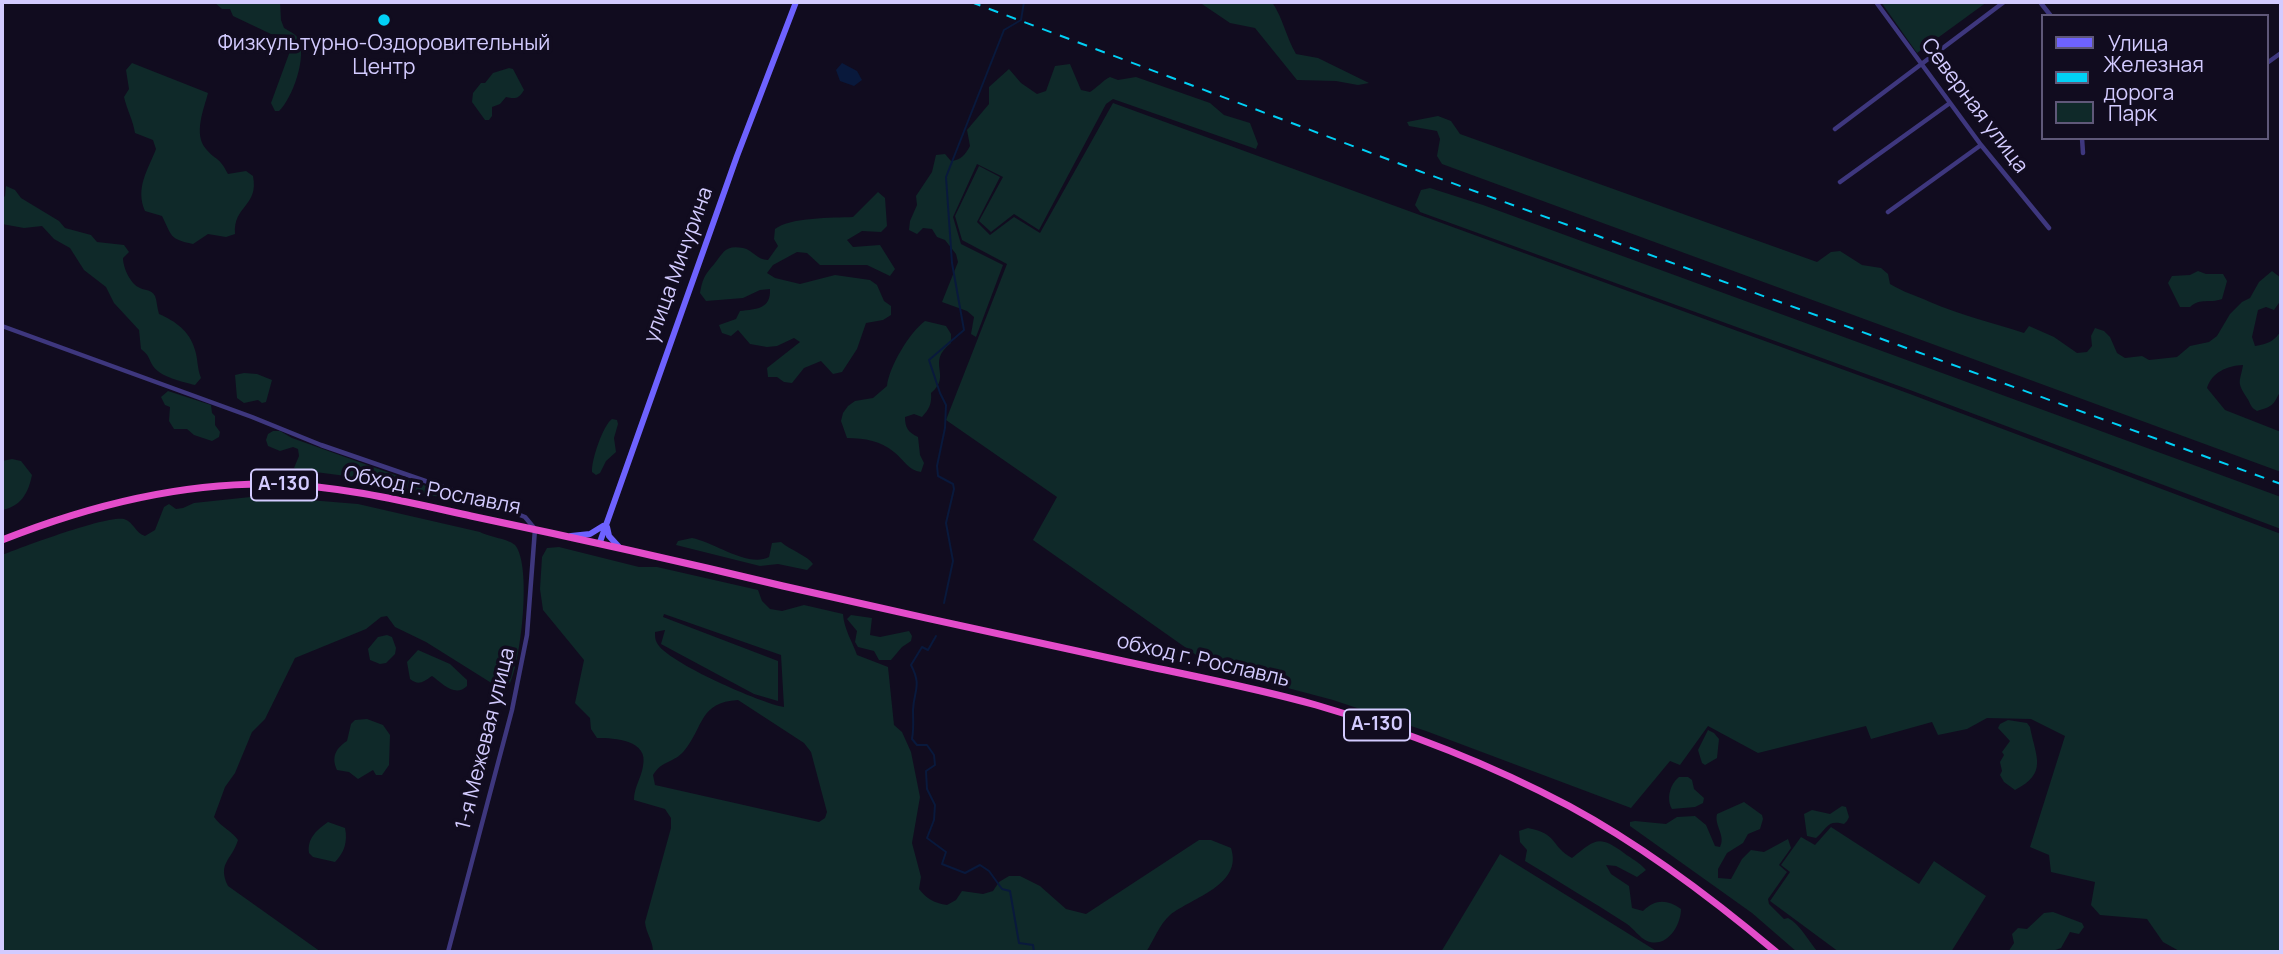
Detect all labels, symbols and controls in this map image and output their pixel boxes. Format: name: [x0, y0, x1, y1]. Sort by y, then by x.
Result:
marker: Физкультурно-Оздоровительный Центр: [376, 12, 392, 28]
legend: [2042, 14, 2269, 140]
text: Улица: [2108, 29, 2168, 57]
place label: Физкультурно-Оздоровительный Центр: [218, 31, 550, 81]
street label: Северная улица: [1915, 34, 2033, 178]
text: Железная дорога: [2103, 50, 2204, 106]
text: Парк: [2108, 99, 2157, 127]
street label: улица Мичурина: [639, 184, 719, 346]
street label: Обход г. Рославля: [341, 461, 523, 521]
road number: А-130: [251, 470, 317, 500]
street label: обход г. Рославль: [1114, 629, 1292, 693]
street label: 1-я Межевая улица: [451, 645, 521, 833]
road number: А-130: [1344, 710, 1410, 740]

